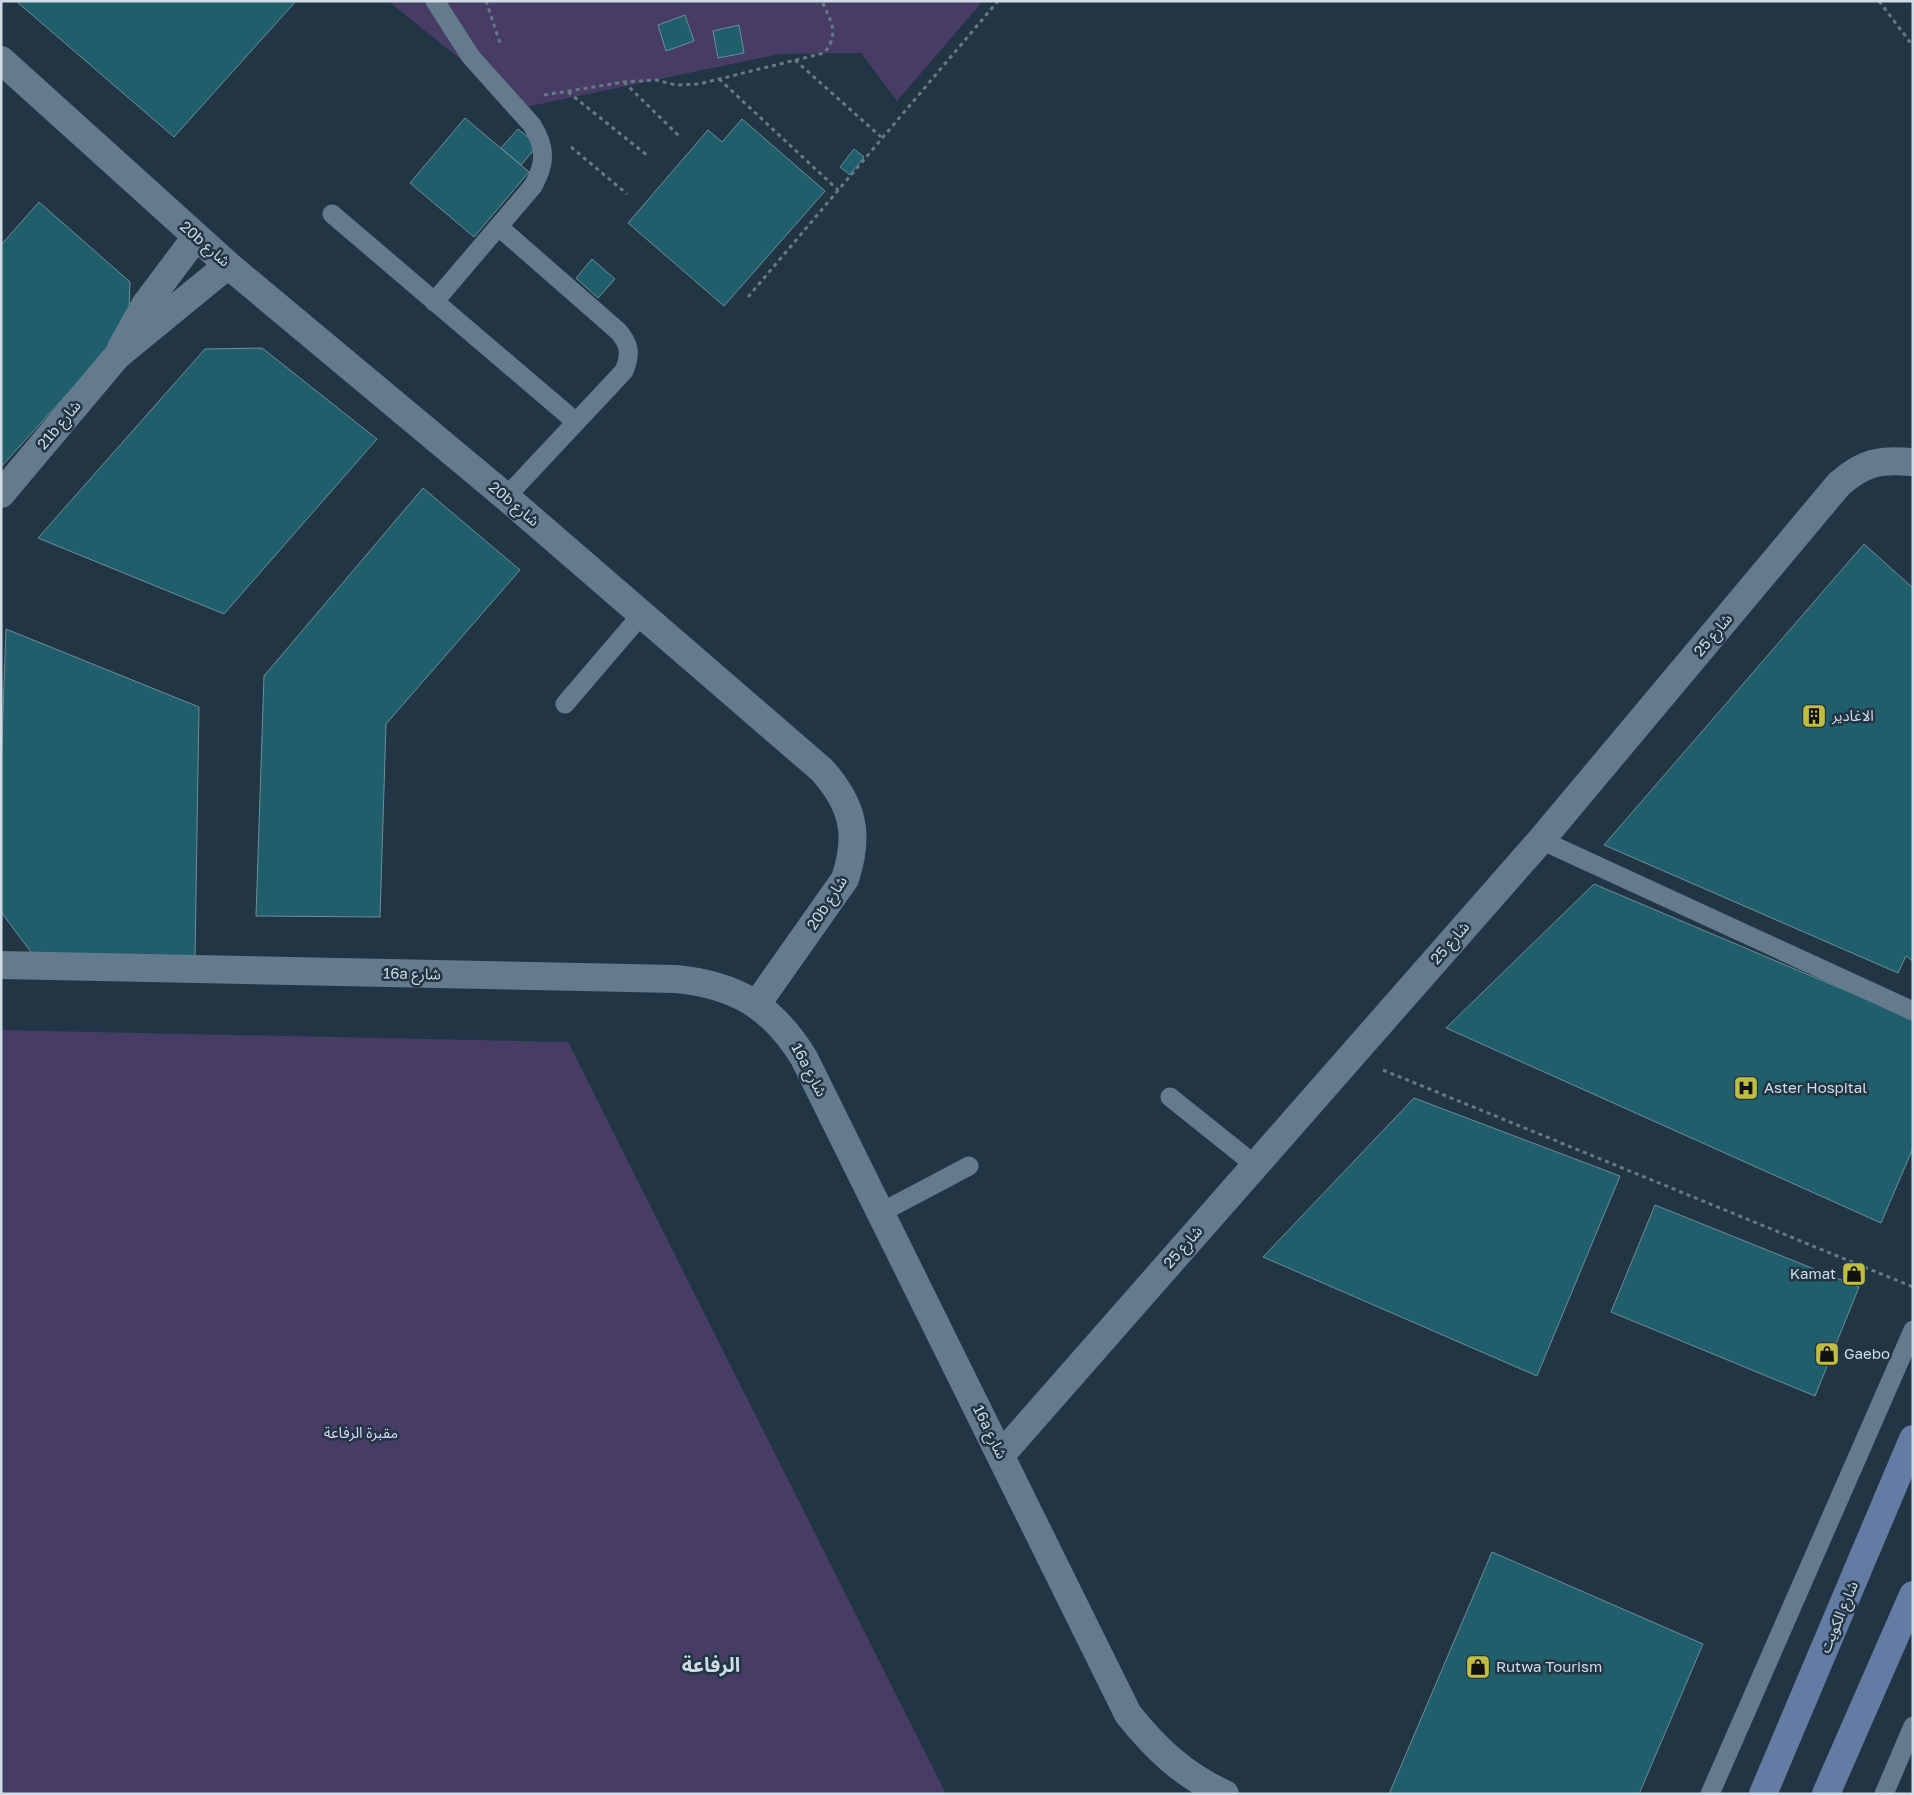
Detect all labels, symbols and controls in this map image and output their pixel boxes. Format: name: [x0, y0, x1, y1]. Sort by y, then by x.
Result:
street label: 20b شارع: [174, 217, 234, 273]
street label: 21b شارع: [33, 396, 87, 455]
street label: 20b شارع: [483, 477, 544, 533]
street label: شارع 25: [1689, 609, 1739, 662]
building icon: الاغادیر: [1801, 703, 1827, 729]
place label: الاغادیر: [1831, 706, 1874, 725]
street label: 20b شارع: [802, 872, 854, 935]
street label: شارع 25: [1426, 917, 1476, 970]
street label: 16a شارع: [383, 963, 441, 987]
street label: 16a شارع: [785, 1040, 832, 1101]
hospital icon: Aster Hospital: [1733, 1075, 1759, 1101]
place label: Aster Hospital: [1764, 1078, 1867, 1096]
street label: شارع 25: [1159, 1221, 1209, 1274]
shop icon: Kamat: [1841, 1261, 1867, 1287]
place label: Kamat: [1790, 1264, 1836, 1282]
shop icon: Gaebo: [1814, 1341, 1840, 1367]
place label: Gaebo: [1844, 1344, 1890, 1362]
street label: 16a شارع: [967, 1402, 1012, 1463]
park label: مقبرة الرفاعة: [324, 1423, 398, 1442]
street label: شارع الكويت: [1815, 1578, 1865, 1657]
district label: الرفاعة: [682, 1652, 740, 1677]
shop icon: Rutwa Tourism: [1465, 1654, 1491, 1680]
place label: Rutwa Tourism: [1496, 1657, 1602, 1675]

